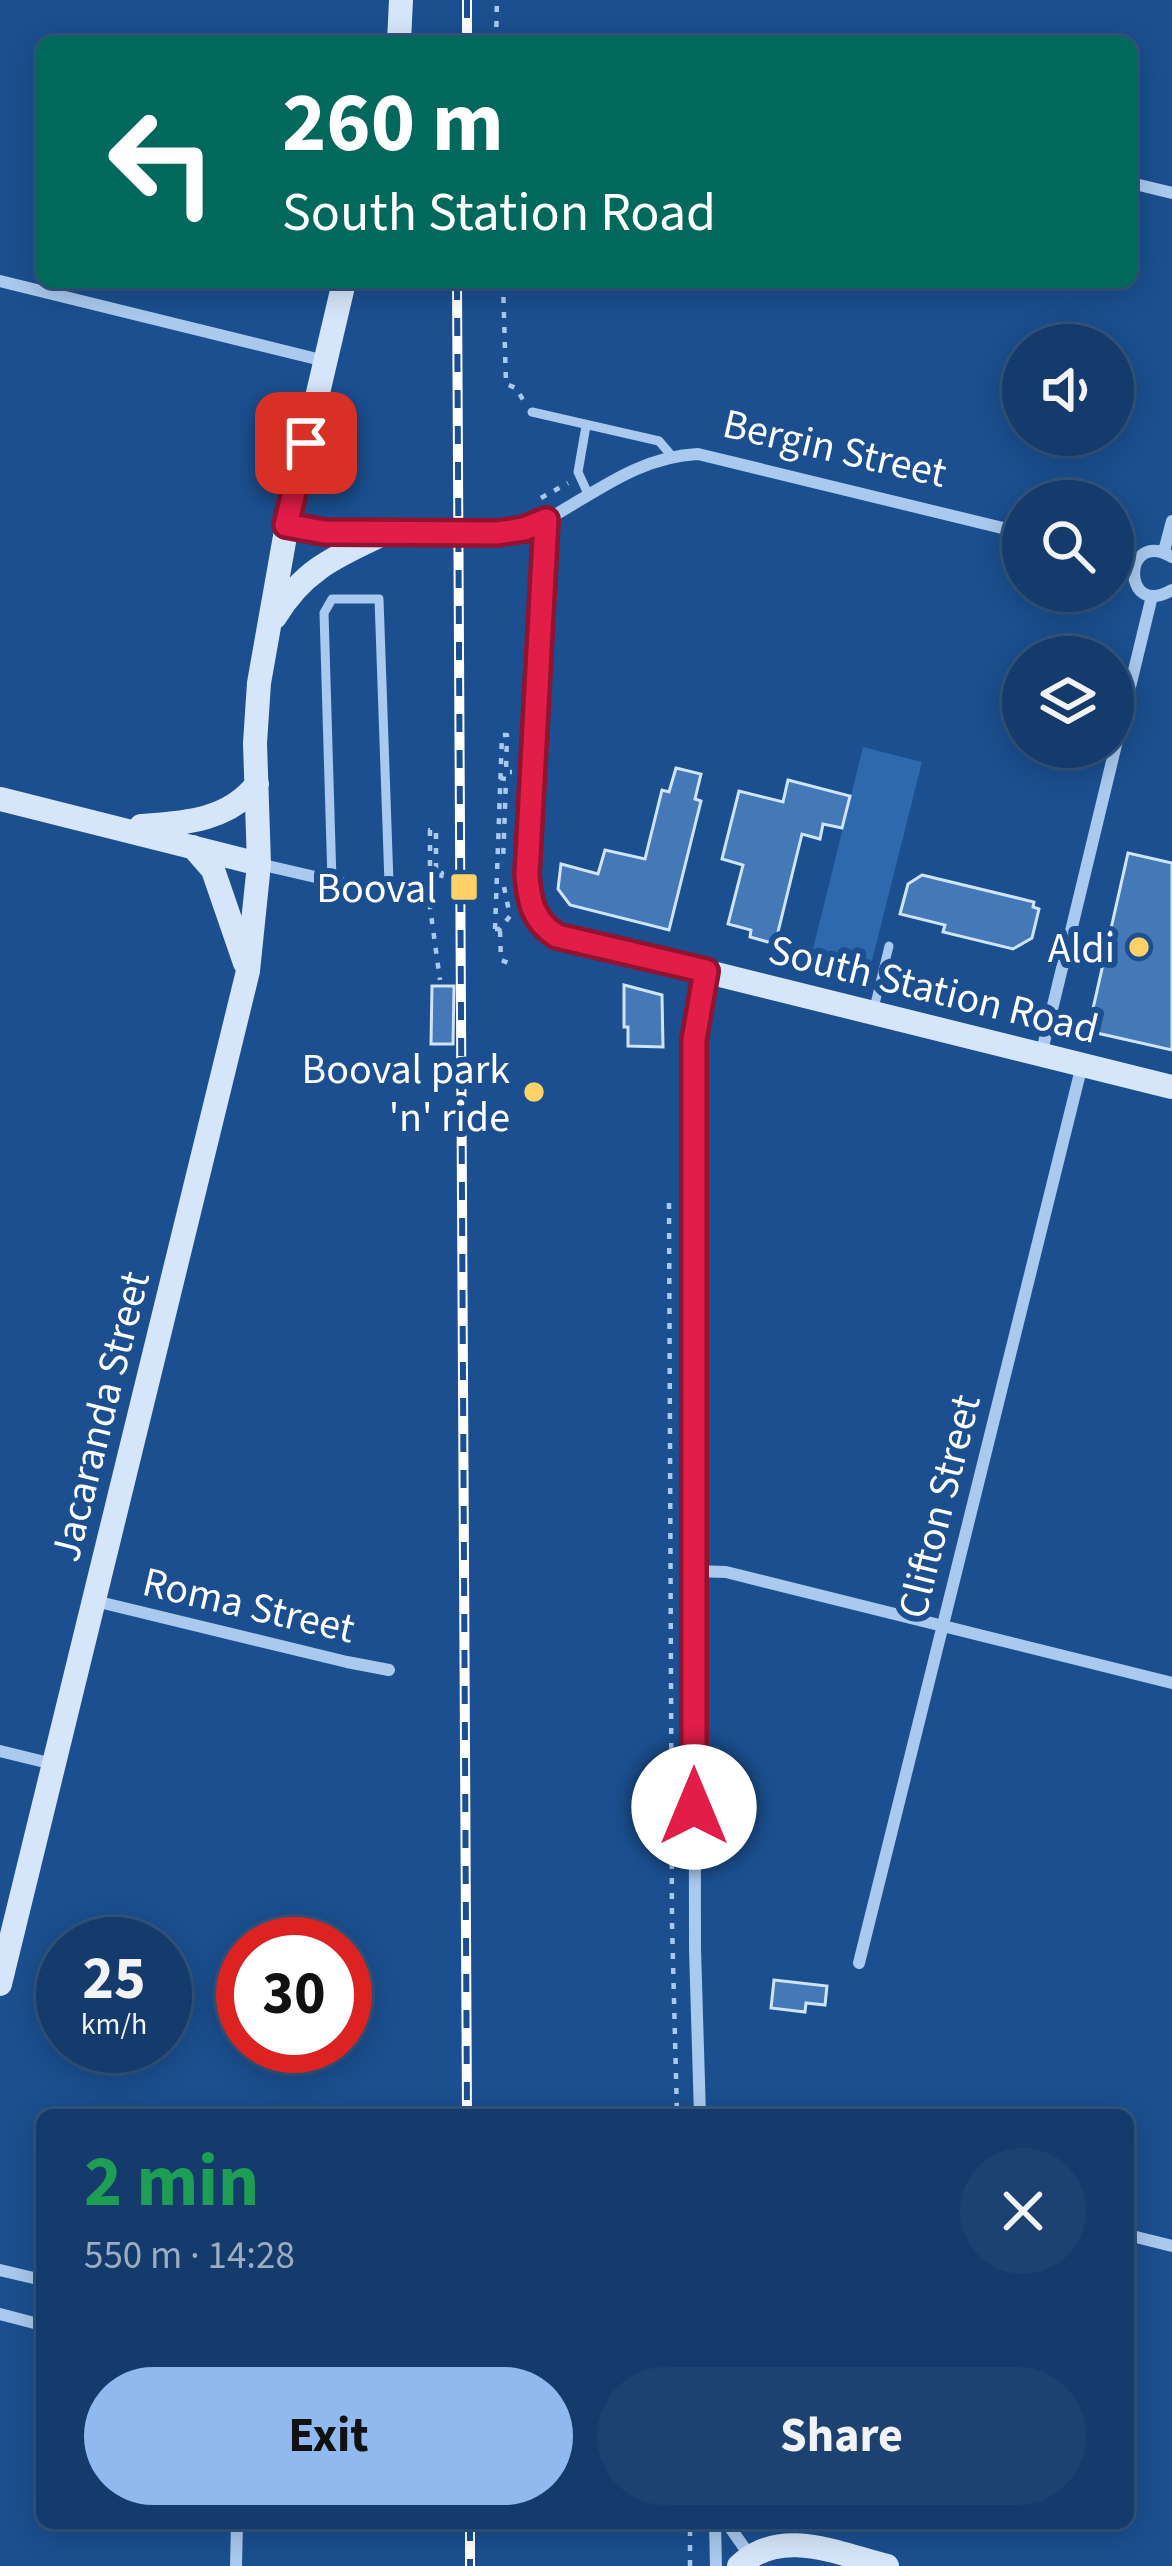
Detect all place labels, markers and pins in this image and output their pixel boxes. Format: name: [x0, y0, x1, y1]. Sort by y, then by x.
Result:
pin: [255, 392, 357, 494]
place label: Booval: [316, 859, 437, 919]
marker: Booval: [448, 871, 480, 903]
place label: Aldi: [1048, 919, 1115, 979]
marker: Aldi: [1126, 934, 1152, 960]
place label: Booval park 'n' ride: [302, 1040, 510, 1148]
marker: Booval park 'n' ride: [521, 1079, 547, 1105]

